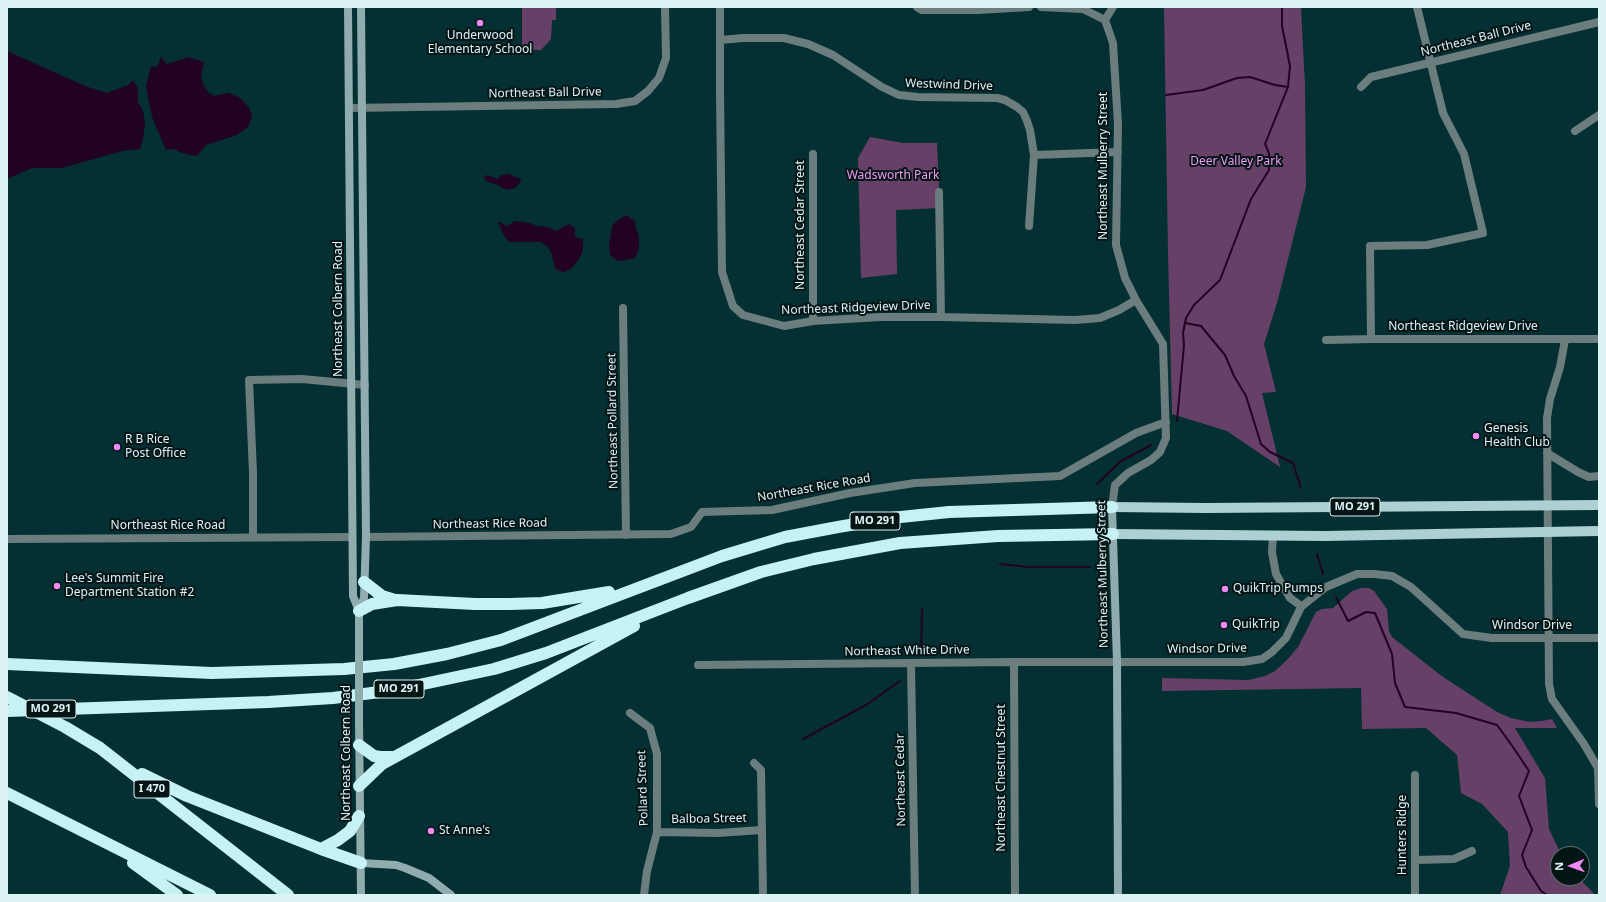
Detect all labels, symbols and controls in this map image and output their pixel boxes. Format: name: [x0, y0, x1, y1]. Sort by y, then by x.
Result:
marker: Underwood Elementary School: [475, 18, 485, 28]
street label: Northeast Ball Drive: [1419, 18, 1533, 60]
place label: Underwood Elementary School: [428, 29, 532, 57]
street label: Westwind Drive: [905, 76, 993, 94]
street label: Northeast Ball Drive: [488, 85, 602, 101]
street label: Northeast Mulberry Street: [1097, 92, 1111, 240]
park label: Deer Valley Park: [1190, 155, 1282, 169]
street label: Northeast Cedar Street: [794, 160, 808, 290]
park label: Wadsworth Park: [847, 169, 939, 183]
street label: Northeast Colbern Road: [332, 241, 346, 377]
street label: Northeast Ridgeview Drive: [781, 298, 931, 318]
street label: Northeast Ridgeview Drive: [1388, 320, 1538, 334]
street label: Northeast Pollard Street: [605, 353, 621, 489]
place label: Genesis Health Club: [1484, 422, 1550, 450]
marker: Genesis Health Club: [1471, 431, 1481, 441]
place label: R B Rice Post Office: [125, 433, 186, 461]
marker: R B Rice Post Office: [112, 442, 122, 452]
street label: Northeast Rice Road: [756, 471, 872, 505]
road number: MO 291: [1330, 498, 1380, 516]
street label: Northeast Mulberry Street: [1095, 500, 1111, 648]
road number: MO 291: [850, 512, 900, 530]
street label: Northeast Rice Road: [432, 516, 548, 532]
street label: Northeast Rice Road: [111, 519, 225, 533]
place label: Lee's Summit Fire Department Station #2: [65, 572, 194, 600]
marker: Lee's Summit Fire Department Station #2: [52, 581, 62, 591]
place label: QuikTrip Pumps: [1233, 582, 1323, 596]
marker: QuikTrip Pumps: [1220, 584, 1230, 594]
place label: QuikTrip: [1232, 618, 1280, 632]
street label: Windsor Drive: [1492, 619, 1572, 633]
marker: QuikTrip: [1219, 620, 1229, 630]
street label: Windsor Drive: [1167, 641, 1247, 657]
street label: Northeast White Drive: [844, 643, 970, 659]
road number: MO 291: [374, 680, 424, 698]
street label: Northeast Colbern Road: [340, 685, 354, 821]
road number: MO 291: [26, 700, 76, 718]
street label: Northeast Chestnut Street: [995, 704, 1009, 852]
street label: Northeast Cedar: [893, 733, 909, 827]
street label: Pollard Street: [634, 750, 652, 826]
road number: I 470: [134, 780, 170, 798]
street label: Hunters Ridge: [1396, 795, 1410, 875]
street label: Balboa Street: [671, 811, 747, 827]
place label: St Anne's: [439, 824, 490, 838]
marker: St Anne's: [426, 826, 436, 836]
north arrow: [1550, 846, 1590, 886]
text: N: [1551, 862, 1566, 871]

